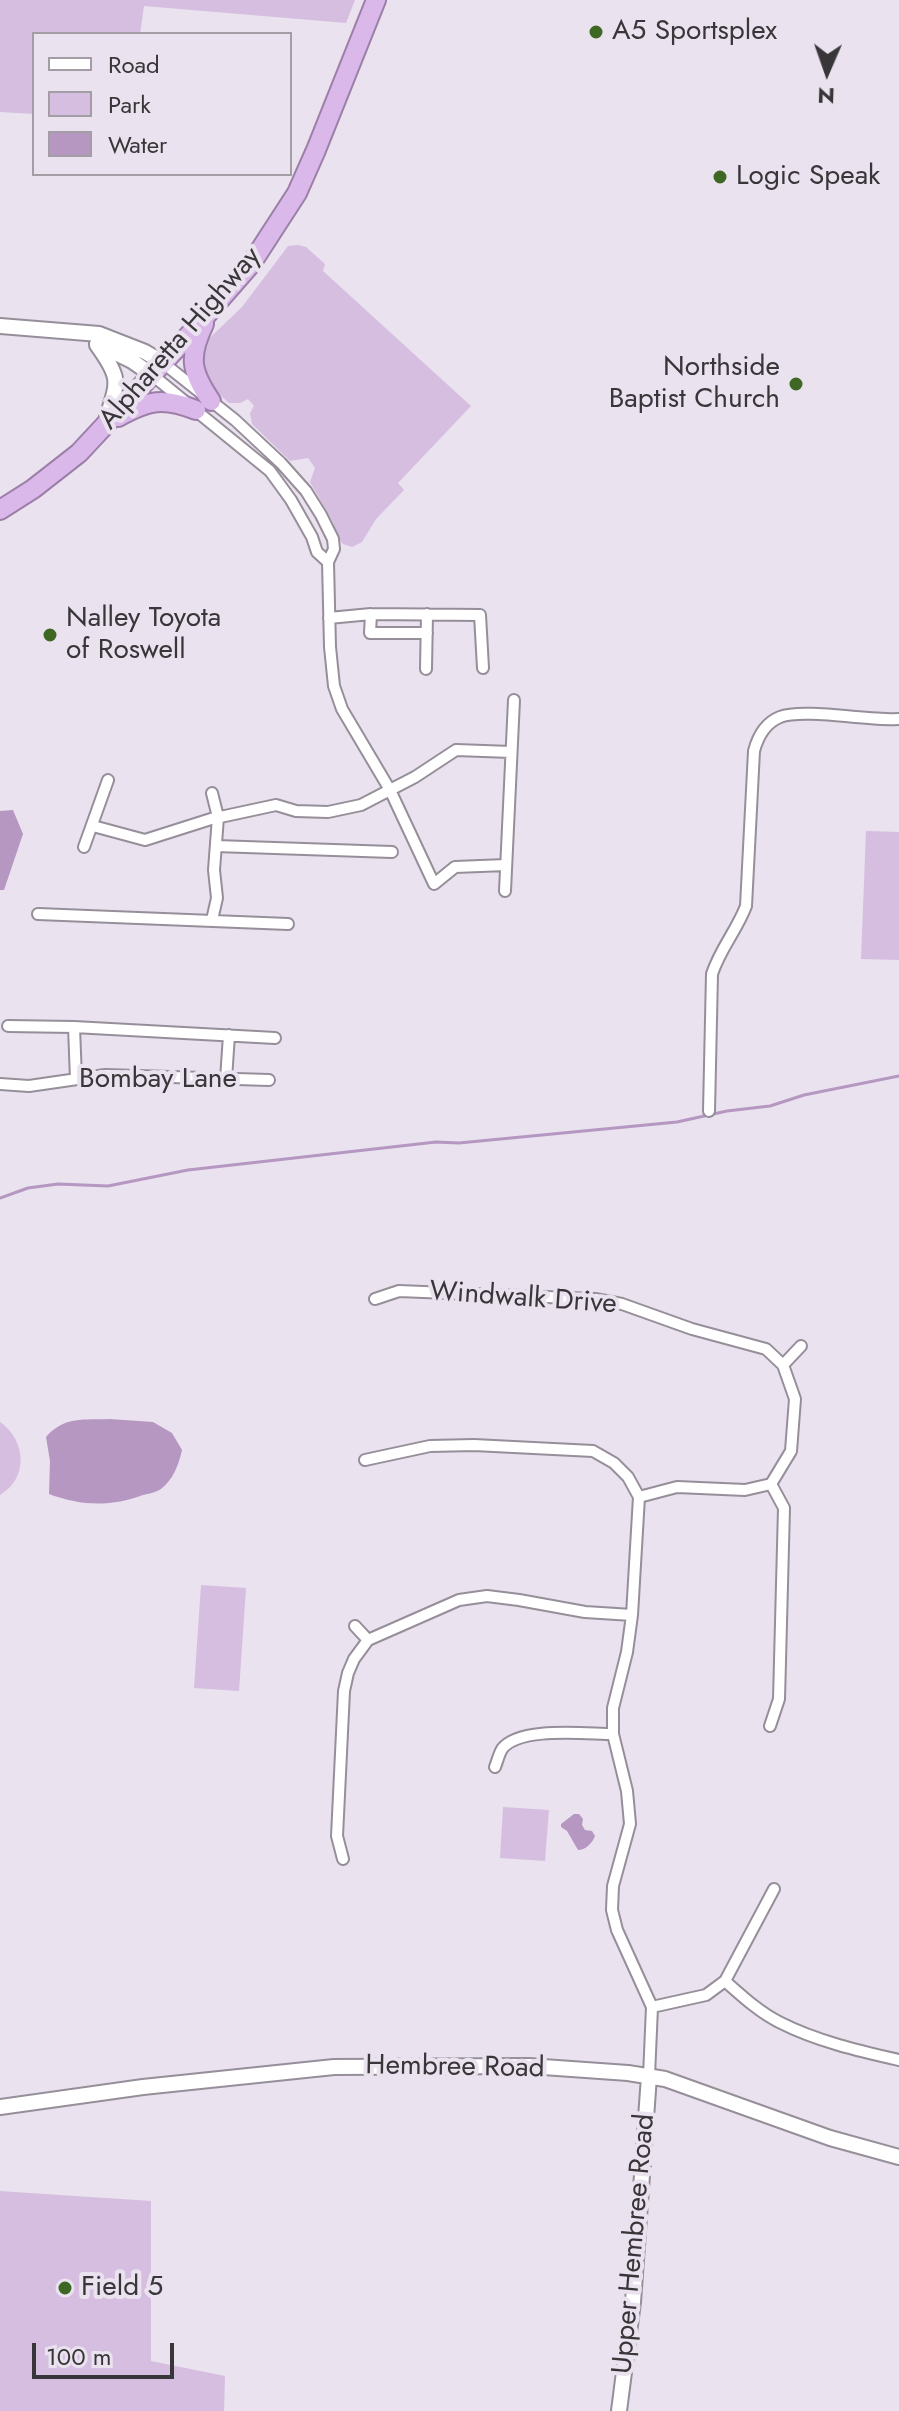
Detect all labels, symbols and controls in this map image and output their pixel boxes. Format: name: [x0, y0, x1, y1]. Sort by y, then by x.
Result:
place label: A5 Sportsplex: [612, 15, 777, 49]
marker: A5 Sportsplex: [587, 23, 605, 41]
legend: [32, 32, 292, 176]
north arrow: [787, 32, 867, 112]
text: Road: [108, 47, 160, 82]
text: N: [817, 80, 835, 112]
text: Park: [108, 87, 151, 122]
text: Water: [108, 127, 167, 162]
place label: Logic Speak: [736, 160, 880, 194]
marker: Logic Speak: [711, 168, 729, 186]
street label: Alpharetta Highway: [93, 241, 269, 437]
place label: Northside Baptist Church: [609, 351, 780, 417]
marker: Northside Baptist Church: [787, 375, 805, 393]
place label: Nalley Toyota of Roswell: [66, 602, 221, 668]
marker: Nalley Toyota of Roswell: [41, 626, 59, 644]
street label: Bombay Lane: [79, 1063, 237, 1097]
street label: Windwalk Drive: [428, 1276, 618, 1322]
street label: Hembree Road: [365, 2050, 545, 2086]
street label: Upper Hembree Road: [607, 2113, 663, 2375]
place label: Field 5: [81, 2271, 163, 2305]
marker: Field 5: [56, 2279, 74, 2297]
scale bar: [36, 2327, 178, 2377]
text: 100 m: [46, 2339, 112, 2374]

